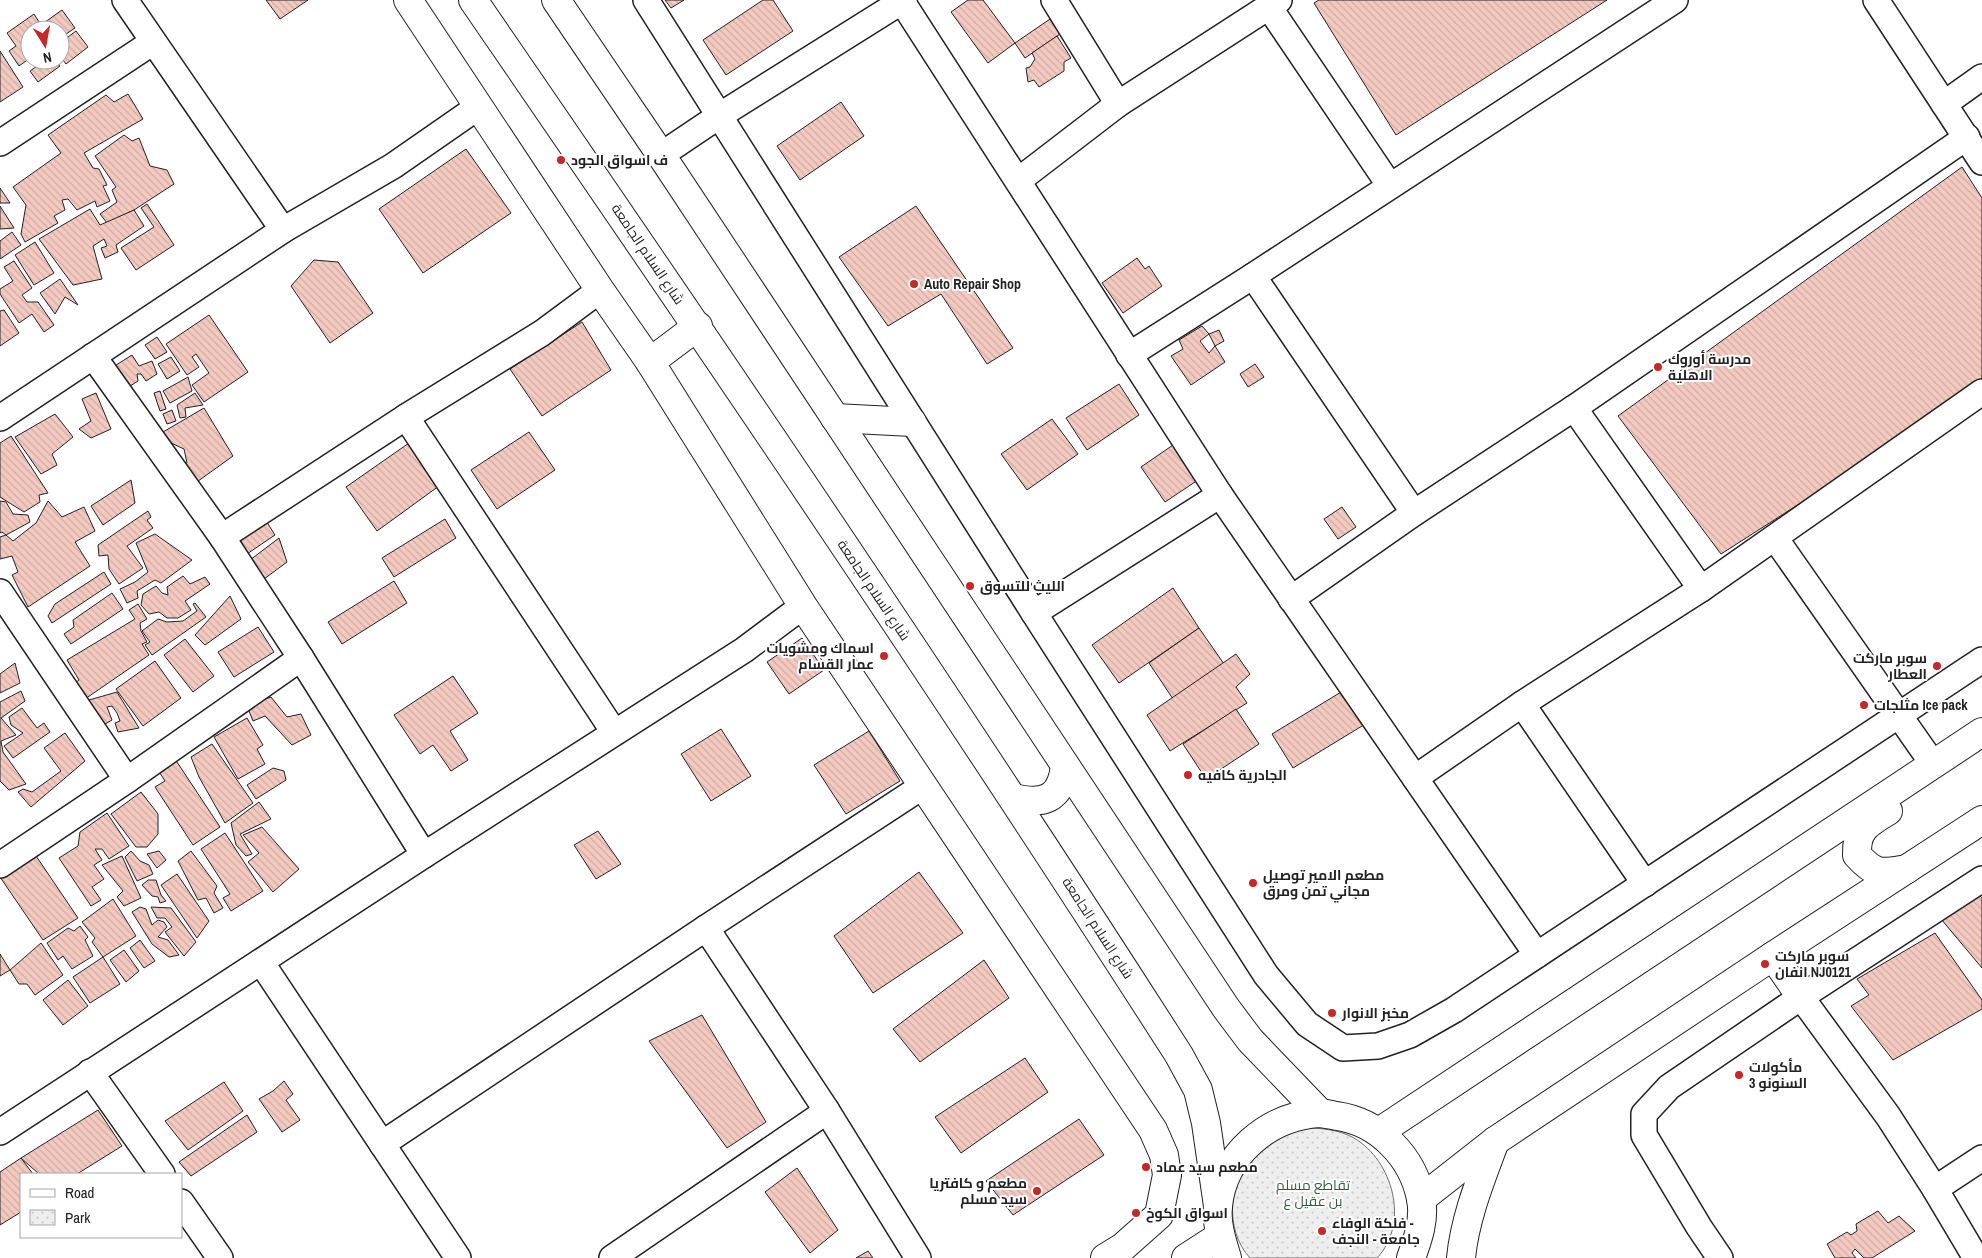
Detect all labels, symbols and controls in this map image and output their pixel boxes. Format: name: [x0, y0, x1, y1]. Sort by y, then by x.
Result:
north arrow: [20, 20, 70, 70]
text: N: [42, 48, 53, 67]
place label: ف اسواق الجود: [571, 151, 668, 169]
marker: ف اسواق الجود: [555, 154, 567, 166]
street label: شارع السلام الجامعة: [607, 200, 688, 308]
place label: Auto Repair Shop: [924, 275, 1021, 293]
marker: Auto Repair Shop: [908, 278, 920, 290]
place label: مدرسة أوروك الاهلية: [1668, 350, 1751, 384]
marker: مدرسة أوروك الاهلية: [1652, 361, 1664, 373]
street label: شارع السلام الجامعة: [833, 536, 914, 644]
place label: الليث للتسوق: [980, 577, 1065, 595]
marker: الليث للتسوق: [964, 580, 976, 592]
place label: اسماك ومشويات عمار القسام: [767, 639, 874, 674]
place label: سوبر ماركت العطار: [1853, 649, 1927, 683]
marker: اسماك ومشويات عمار القسام: [878, 650, 890, 662]
marker: سوبر ماركت العطار: [1931, 660, 1943, 672]
place label: مثلجات Ice pack: [1874, 696, 1968, 714]
marker: مثلجات Ice pack: [1858, 699, 1870, 711]
place label: الجادرية كافيه: [1198, 766, 1287, 784]
marker: الجادرية كافيه: [1182, 769, 1194, 781]
place label: مطعم الامير توصيل مجاني تمن ومرق: [1263, 866, 1384, 903]
street label: شارع السلام الجامعة: [1058, 874, 1138, 983]
marker: مطعم الامير توصيل مجاني تمن ومرق: [1247, 877, 1259, 889]
place label: سوبر ماركت انفان NJ0121: [1775, 947, 1852, 981]
marker: سوبر ماركت انفان NJ0121: [1759, 958, 1771, 970]
place label: مخبز الانوار: [1341, 1004, 1409, 1022]
marker: مخبز الانوار: [1326, 1007, 1338, 1019]
place label: مأكولات السنونو 3: [1749, 1058, 1807, 1092]
marker: مأكولات السنونو 3: [1733, 1069, 1745, 1081]
place label: مطعم سيد عماد: [1156, 1158, 1258, 1177]
marker: مطعم سيد عماد: [1140, 1161, 1152, 1173]
legend: [20, 1173, 182, 1238]
place label: مطعم و كافتريا سيد مسلم: [929, 1174, 1027, 1209]
park label: تقاطع مسلم بن عقيل ع: [1276, 1176, 1350, 1210]
text: Road: [65, 1182, 94, 1203]
marker: مطعم و كافتريا سيد مسلم: [1031, 1185, 1043, 1197]
place label: اسواق الكوخ: [1146, 1204, 1228, 1223]
text: Park: [65, 1207, 91, 1228]
marker: اسواق الكوخ: [1130, 1207, 1142, 1219]
place label: فلكة الوفاء - جامعة - النجف: [1332, 1214, 1420, 1248]
marker: فلكة الوفاء - جامعة - النجف: [1316, 1225, 1328, 1237]

